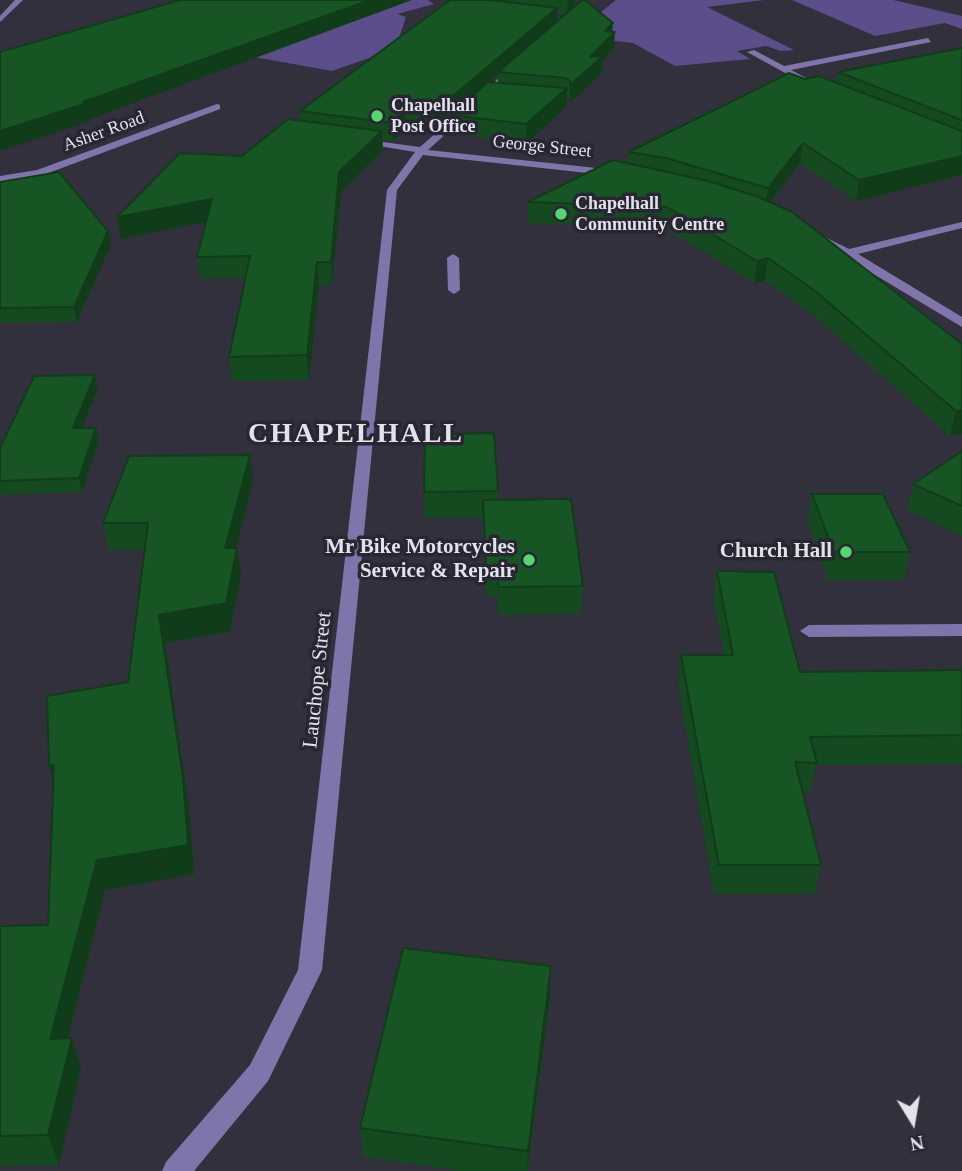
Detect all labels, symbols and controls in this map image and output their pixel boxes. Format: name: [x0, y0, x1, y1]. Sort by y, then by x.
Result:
place label: Chapelhall Post Office: [391, 95, 475, 138]
street label: Asher Road: [60, 107, 148, 157]
marker: Chapelhall Post Office: [369, 108, 385, 124]
street label: George Street: [492, 131, 592, 163]
place label: Chapelhall Community Centre: [575, 193, 724, 235]
marker: Chapelhall Community Centre: [553, 206, 569, 222]
district label: CHAPELHALL: [249, 418, 463, 452]
place label: Mr Bike Motorcycles Service & Repair: [325, 535, 515, 585]
place label: Church Hall: [720, 539, 832, 565]
marker: Church Hall: [838, 544, 854, 560]
marker: Mr Bike Motorcycles Service & Repair: [521, 552, 537, 568]
street label: Lauchope Street: [298, 611, 338, 749]
north arrow: [878, 1087, 948, 1157]
text: N: [908, 1131, 926, 1155]

